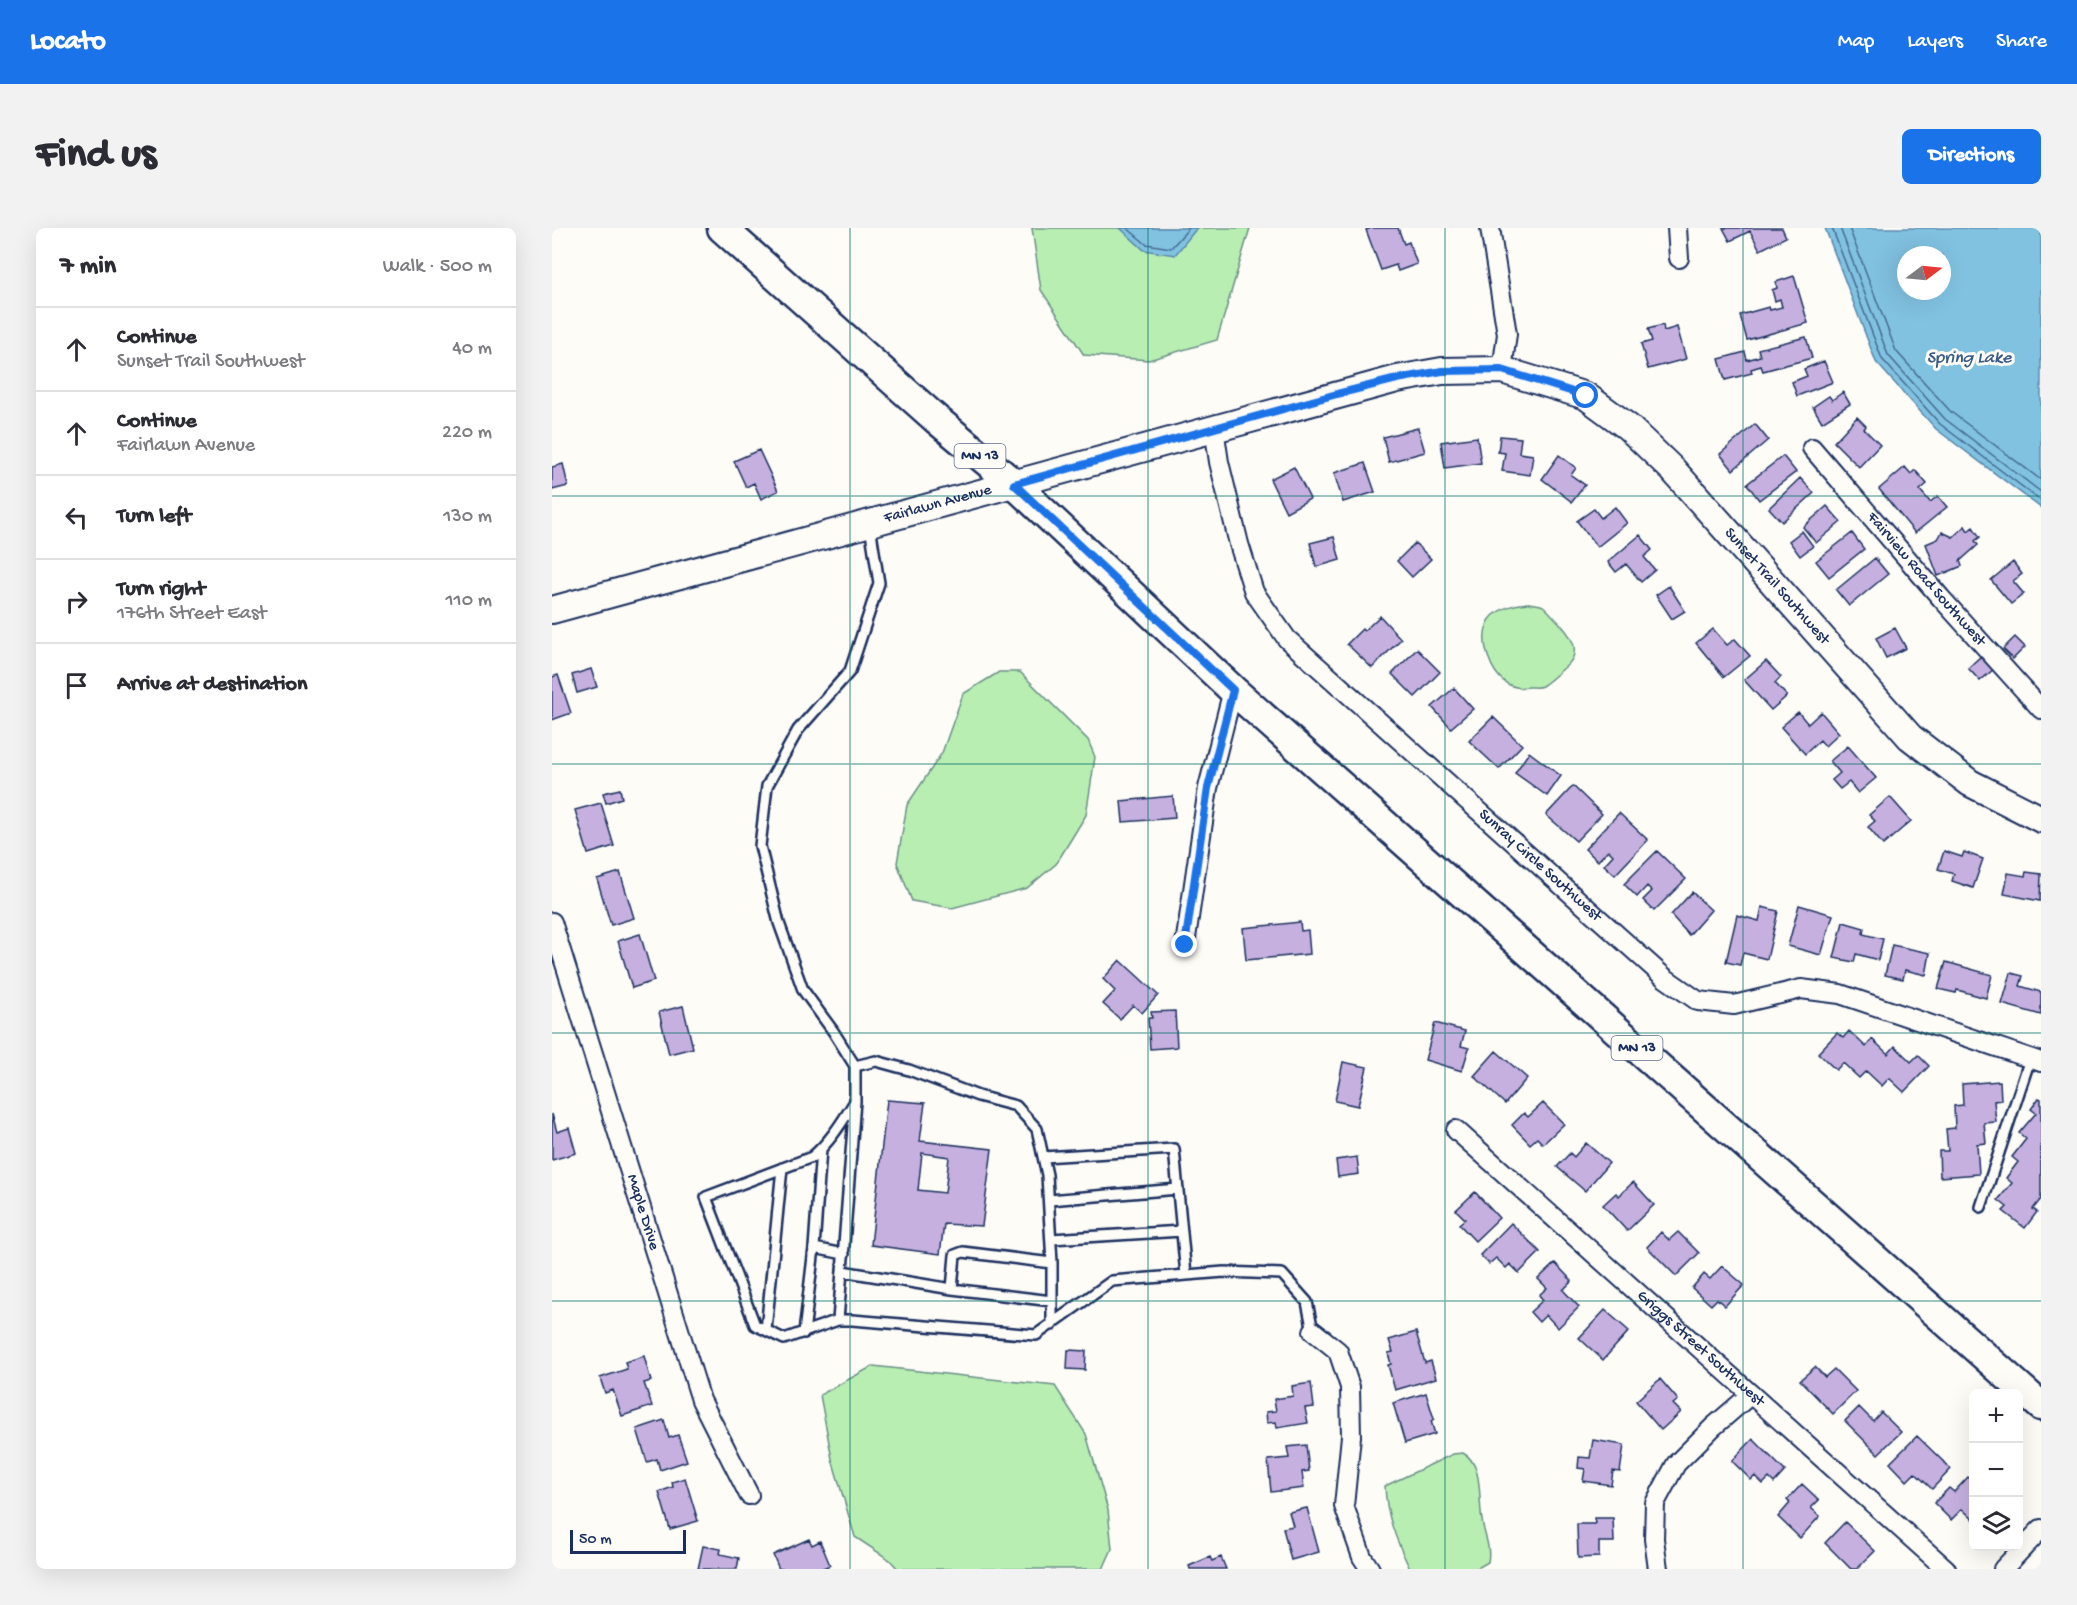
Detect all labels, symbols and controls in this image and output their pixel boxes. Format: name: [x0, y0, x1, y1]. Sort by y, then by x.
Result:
text: Locato: [30, 26, 106, 59]
text: Map: [1838, 30, 1874, 55]
text: Layers: [1907, 30, 1963, 55]
text: Share: [1996, 30, 2047, 55]
button: Directions: [1902, 129, 2041, 184]
text: Find us: [36, 132, 156, 181]
north arrow: [1897, 246, 1951, 300]
text: 7 min: [60, 252, 116, 283]
text: Walk · 500 m: [383, 256, 492, 279]
text: Continue: [117, 325, 197, 351]
icon: ahead: [60, 333, 93, 366]
text: 40 m: [452, 338, 492, 361]
water label: Spring Lake: [1927, 348, 2012, 369]
text: Sunset Trail Southwest: [117, 351, 304, 374]
route start: [1572, 382, 1598, 408]
text: Continue: [117, 409, 197, 435]
icon: ahead: [60, 417, 93, 450]
text: 220 m: [442, 422, 492, 445]
text: Fairlawn Avenue: [117, 435, 255, 458]
road number: MN 13: [954, 444, 1006, 468]
street label: Fairlawn Avenue: [881, 481, 994, 529]
icon: left: [60, 501, 93, 534]
text: Turn left: [117, 504, 191, 530]
text: 130 m: [443, 506, 492, 529]
street label: Fairview Road Southwest: [1862, 508, 1990, 651]
street label: Sunset Trail Southwest: [1720, 524, 1834, 650]
text: Turn right: [117, 577, 205, 603]
icon: right: [60, 585, 93, 618]
text: 110 m: [446, 590, 492, 613]
text: 176th Street East: [117, 603, 266, 626]
icon: arrive: [60, 669, 93, 702]
text: Arrive at destination: [117, 672, 307, 698]
street label: Sunray Circle Southwest: [1474, 805, 1606, 927]
route end: [1171, 931, 1197, 957]
road number: MN 13: [1612, 1036, 1662, 1060]
street label: Maple Drive: [622, 1172, 663, 1253]
street label: Griggs Street Southwest: [1632, 1287, 1769, 1412]
map controls: [1969, 1389, 2023, 1551]
button: +: [1969, 1389, 2023, 1443]
button: −: [1969, 1443, 2023, 1497]
button: layers: [1969, 1497, 2023, 1551]
scale bar: [570, 1527, 686, 1554]
text: 50 m: [579, 1531, 612, 1550]

